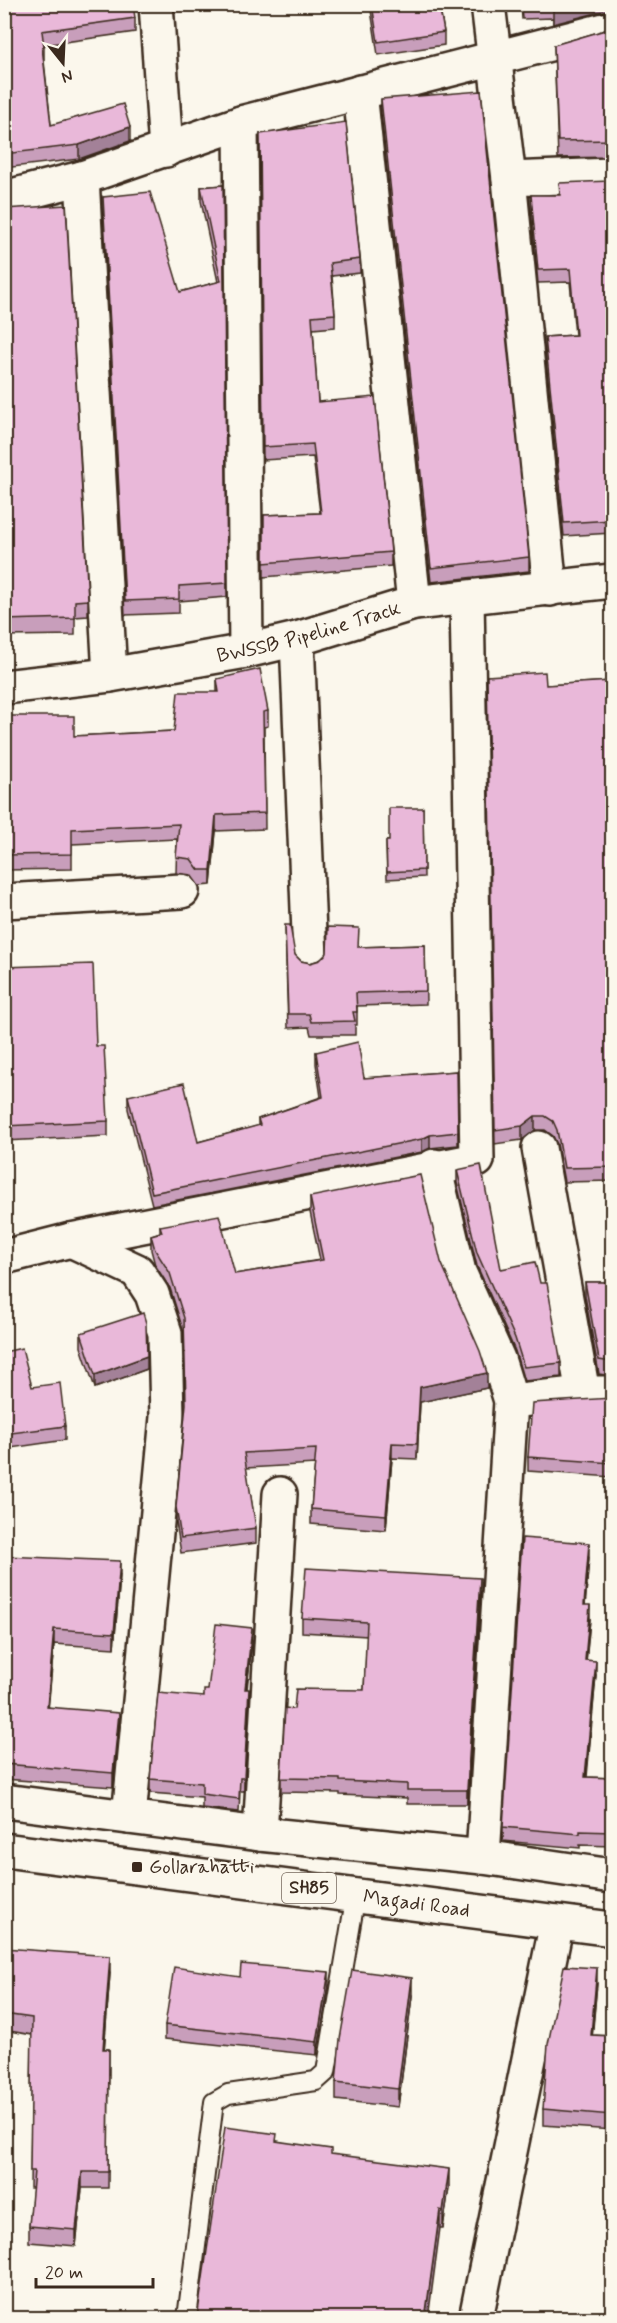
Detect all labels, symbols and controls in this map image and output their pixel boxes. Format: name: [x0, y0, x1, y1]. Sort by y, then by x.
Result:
north arrow: [33, 33, 93, 93]
text: N: [59, 64, 75, 87]
street label: BWSSB Pipeline Track: [215, 594, 404, 669]
place label: Gollarahatti: [149, 1854, 254, 1881]
marker: Gollarahatti: [130, 1860, 144, 1874]
road number: SH85: [282, 1873, 336, 1903]
street label: Magadi Road: [361, 1883, 472, 1924]
scale bar: [36, 2251, 153, 2289]
text: 20 m: [45, 2261, 83, 2285]

